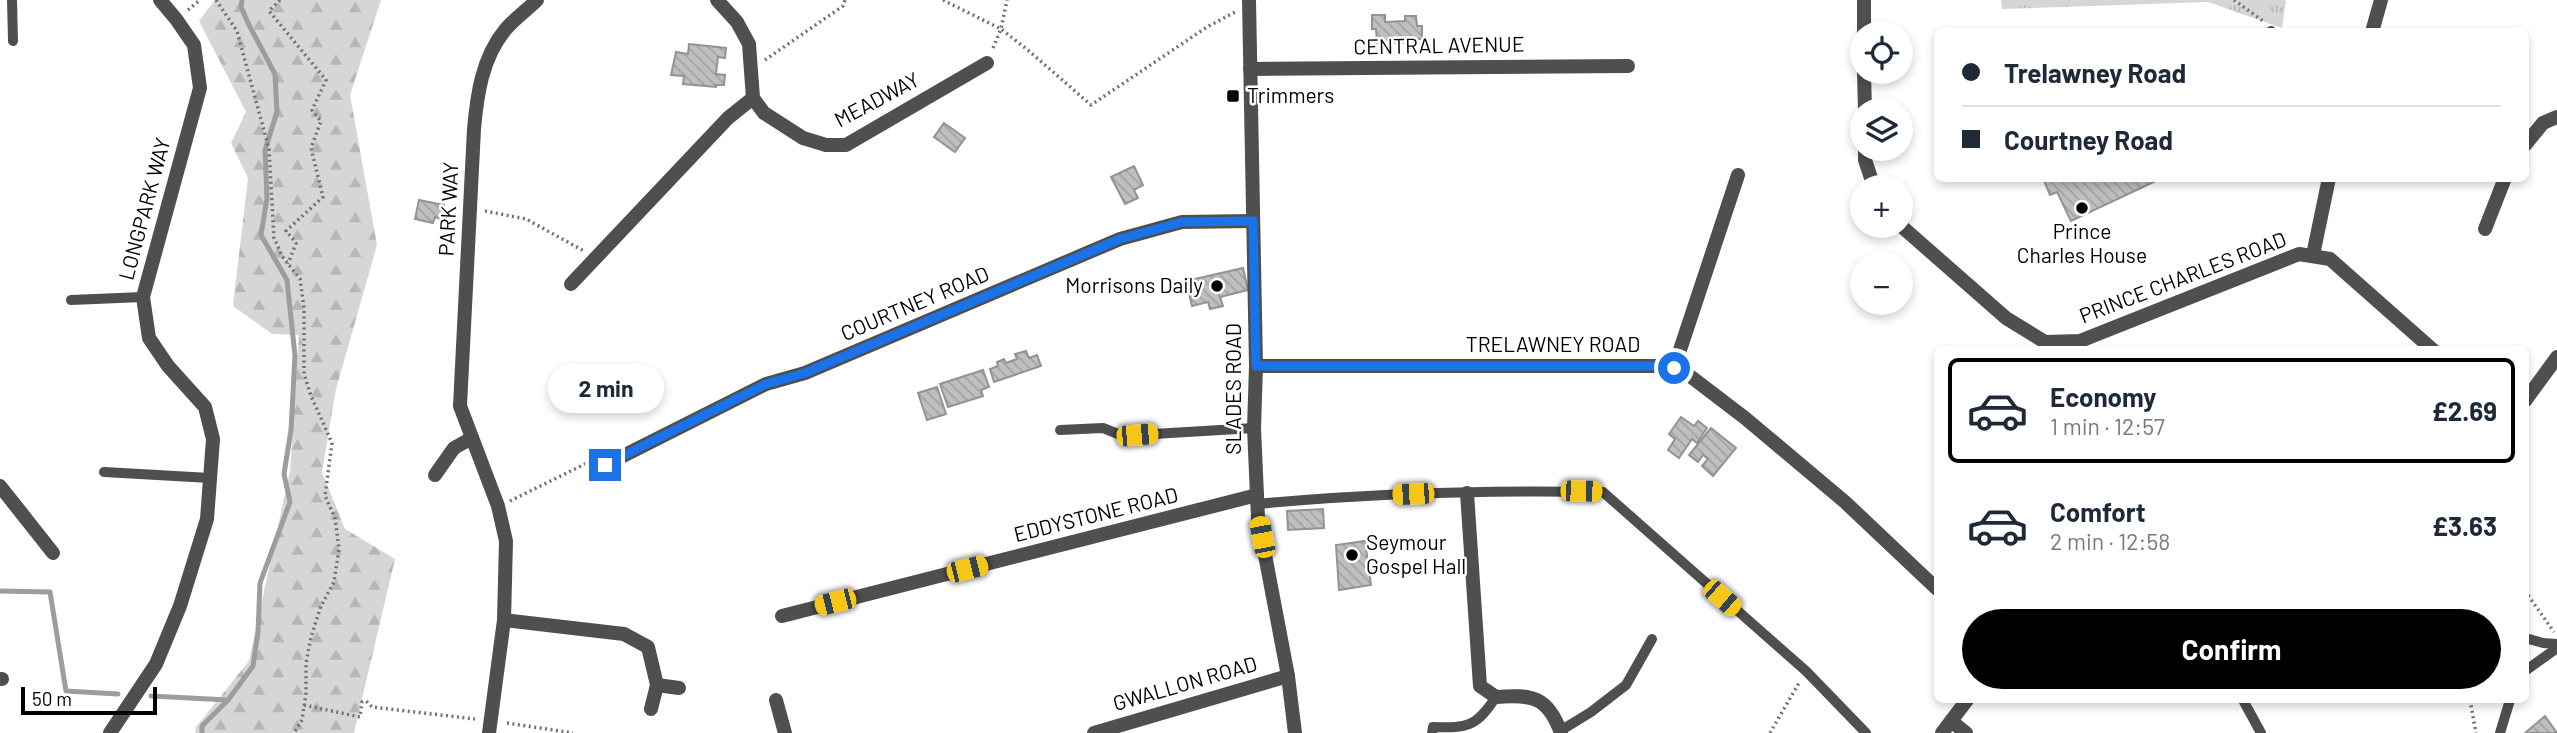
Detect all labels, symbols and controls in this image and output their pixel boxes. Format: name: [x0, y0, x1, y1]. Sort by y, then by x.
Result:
map controls: [1850, 21, 1913, 315]
button: locate: [1850, 21, 1913, 84]
street label: CENTRAL AVENUE: [1353, 31, 1525, 58]
text: Trelawney Road: [2004, 57, 2186, 88]
street label: MEADWAY: [830, 66, 923, 131]
place label: Trimmers: [1247, 82, 1334, 107]
marker: Trimmers: [1225, 88, 1241, 104]
button: layers: [1850, 98, 1913, 161]
text: Courtney Road: [2004, 124, 2173, 155]
street label: LONGPARK WAY: [113, 135, 175, 282]
street label: PARK WAY: [433, 161, 462, 257]
button: +: [1850, 175, 1913, 238]
marker: Prince Charles House: [2074, 200, 2090, 216]
place label: Prince Charles House: [2017, 218, 2147, 267]
street label: PRINCE CHARLES ROAD: [2076, 226, 2289, 328]
button: −: [1850, 252, 1913, 315]
street label: COURTNEY ROAD: [837, 260, 992, 345]
place label: Morrisons Daily: [1065, 272, 1203, 297]
marker: Morrisons Daily: [1209, 278, 1225, 294]
street label: SLADES ROAD: [1220, 323, 1245, 455]
street label: TRELAWNEY ROAD: [1466, 331, 1640, 356]
route start: [1658, 352, 1690, 384]
callout: 2 min: [547, 364, 663, 412]
text: 2 min: [578, 374, 634, 402]
icon: car: [1966, 379, 2029, 442]
text: Economy: [2050, 381, 2156, 412]
text: £2.69: [2432, 395, 2497, 426]
text: 1 min · 12:57: [2050, 412, 2165, 440]
car: [1116, 423, 1159, 447]
route end: [589, 449, 621, 481]
car: [1560, 480, 1603, 502]
street label: EDDYSTONE ROAD: [1011, 481, 1180, 546]
car: [1392, 483, 1435, 505]
icon: car: [1966, 494, 2029, 557]
text: Comfort: [2050, 496, 2146, 527]
text: £3.63: [2432, 510, 2497, 541]
car: [1248, 514, 1277, 560]
text: 2 min · 12:58: [2050, 527, 2170, 555]
place label: Seymour Gospel Hall: [1366, 529, 1466, 578]
marker: Seymour Gospel Hall: [1344, 547, 1360, 563]
car: [945, 554, 990, 584]
car: [1700, 576, 1745, 620]
car: [813, 587, 858, 617]
button: Confirm: [1962, 609, 2501, 689]
street label: GWALLON ROAD: [1110, 650, 1260, 715]
scale bar: [21, 684, 158, 716]
text: 50 m: [32, 687, 72, 710]

